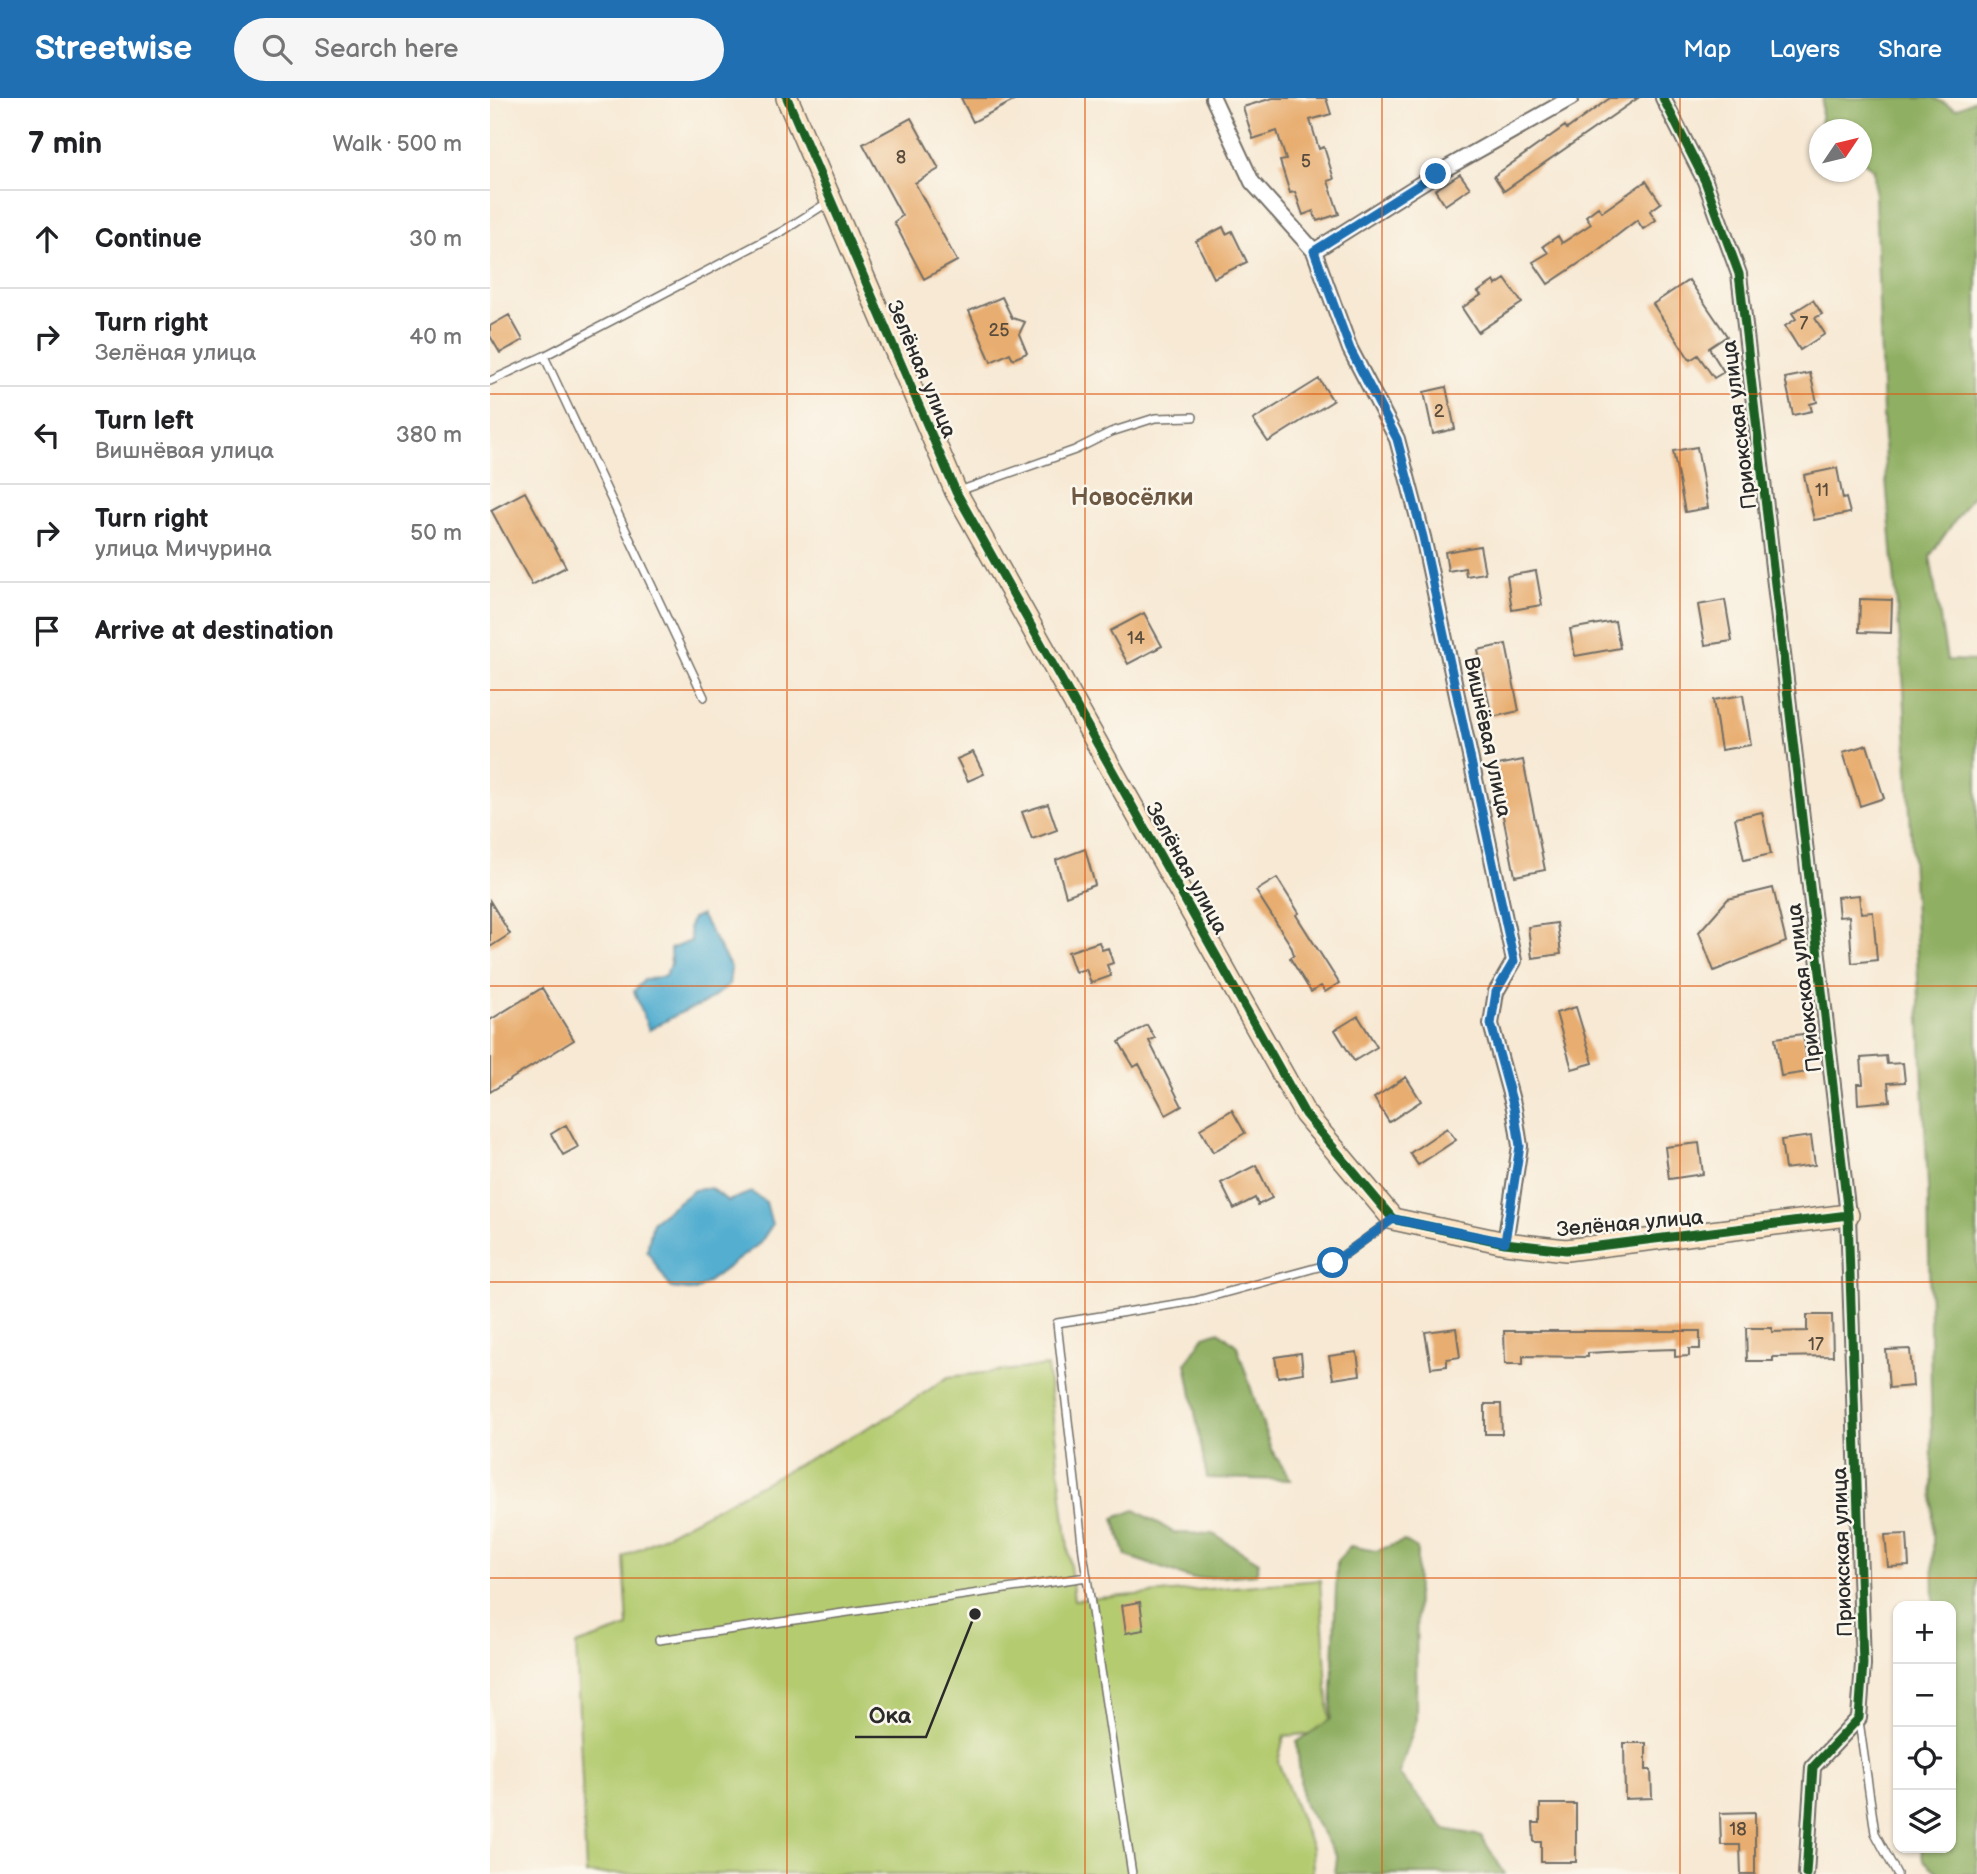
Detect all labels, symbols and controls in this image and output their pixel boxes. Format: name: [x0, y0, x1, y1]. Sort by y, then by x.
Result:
search box: [234, 18, 724, 81]
text: Streetwise: [35, 29, 192, 69]
icon: search: [258, 30, 296, 68]
text: Search here: [314, 34, 458, 65]
text: Map: [1683, 35, 1731, 64]
text: Layers: [1769, 35, 1840, 64]
text: Share: [1878, 35, 1942, 64]
north arrow: [1809, 119, 1872, 182]
text: 7 min: [28, 126, 102, 162]
text: Walk · 500 m: [332, 130, 462, 158]
house number: 8: [896, 147, 906, 168]
house number: 5: [1301, 151, 1311, 172]
route end: [1420, 158, 1451, 189]
icon: ahead: [28, 220, 66, 258]
text: Continue: [95, 224, 202, 255]
text: 30 m: [409, 225, 462, 253]
street label: Зелёная улица: [881, 297, 962, 442]
text: Turn right: [95, 308, 208, 339]
house number: 7: [1800, 313, 1809, 334]
icon: right: [28, 318, 66, 356]
house number: 25: [989, 320, 1009, 341]
text: 40 m: [409, 323, 462, 351]
street label: Приокская улица: [1717, 338, 1762, 511]
text: Зелёная улица: [95, 339, 256, 367]
house number: 2: [1434, 401, 1445, 422]
text: Turn left: [95, 406, 194, 437]
icon: left: [28, 416, 66, 454]
text: 380 m: [396, 421, 462, 449]
text: Вишнёвая улица: [95, 437, 274, 465]
house number: 11: [1815, 480, 1829, 501]
district label: Новосёлки: [1071, 483, 1193, 512]
text: Turn right: [95, 504, 208, 535]
icon: right: [28, 514, 66, 552]
text: 50 m: [410, 519, 462, 547]
text: улица Мичурина: [95, 535, 272, 563]
icon: arrive: [28, 612, 66, 650]
text: Arrive at destination: [95, 616, 334, 647]
house number: 14: [1127, 628, 1145, 649]
street label: Вишнёвая улица: [1458, 655, 1517, 820]
street label: Зелёная улица: [1140, 798, 1233, 939]
street label: Приокская улица: [1782, 901, 1827, 1074]
street label: Зелёная улица: [1556, 1205, 1705, 1242]
route start: [1317, 1247, 1348, 1278]
house number: 17: [1808, 1334, 1824, 1355]
street label: Приокская улица: [1827, 1466, 1858, 1637]
map controls: [1893, 1601, 1956, 1853]
button: +: [1893, 1601, 1956, 1664]
button: −: [1893, 1664, 1956, 1727]
callout: Ока: [855, 1693, 926, 1737]
text: Ока: [869, 1702, 912, 1730]
button: locate: [1893, 1727, 1956, 1790]
button: layers: [1893, 1790, 1956, 1853]
house number: 18: [1729, 1819, 1747, 1840]

